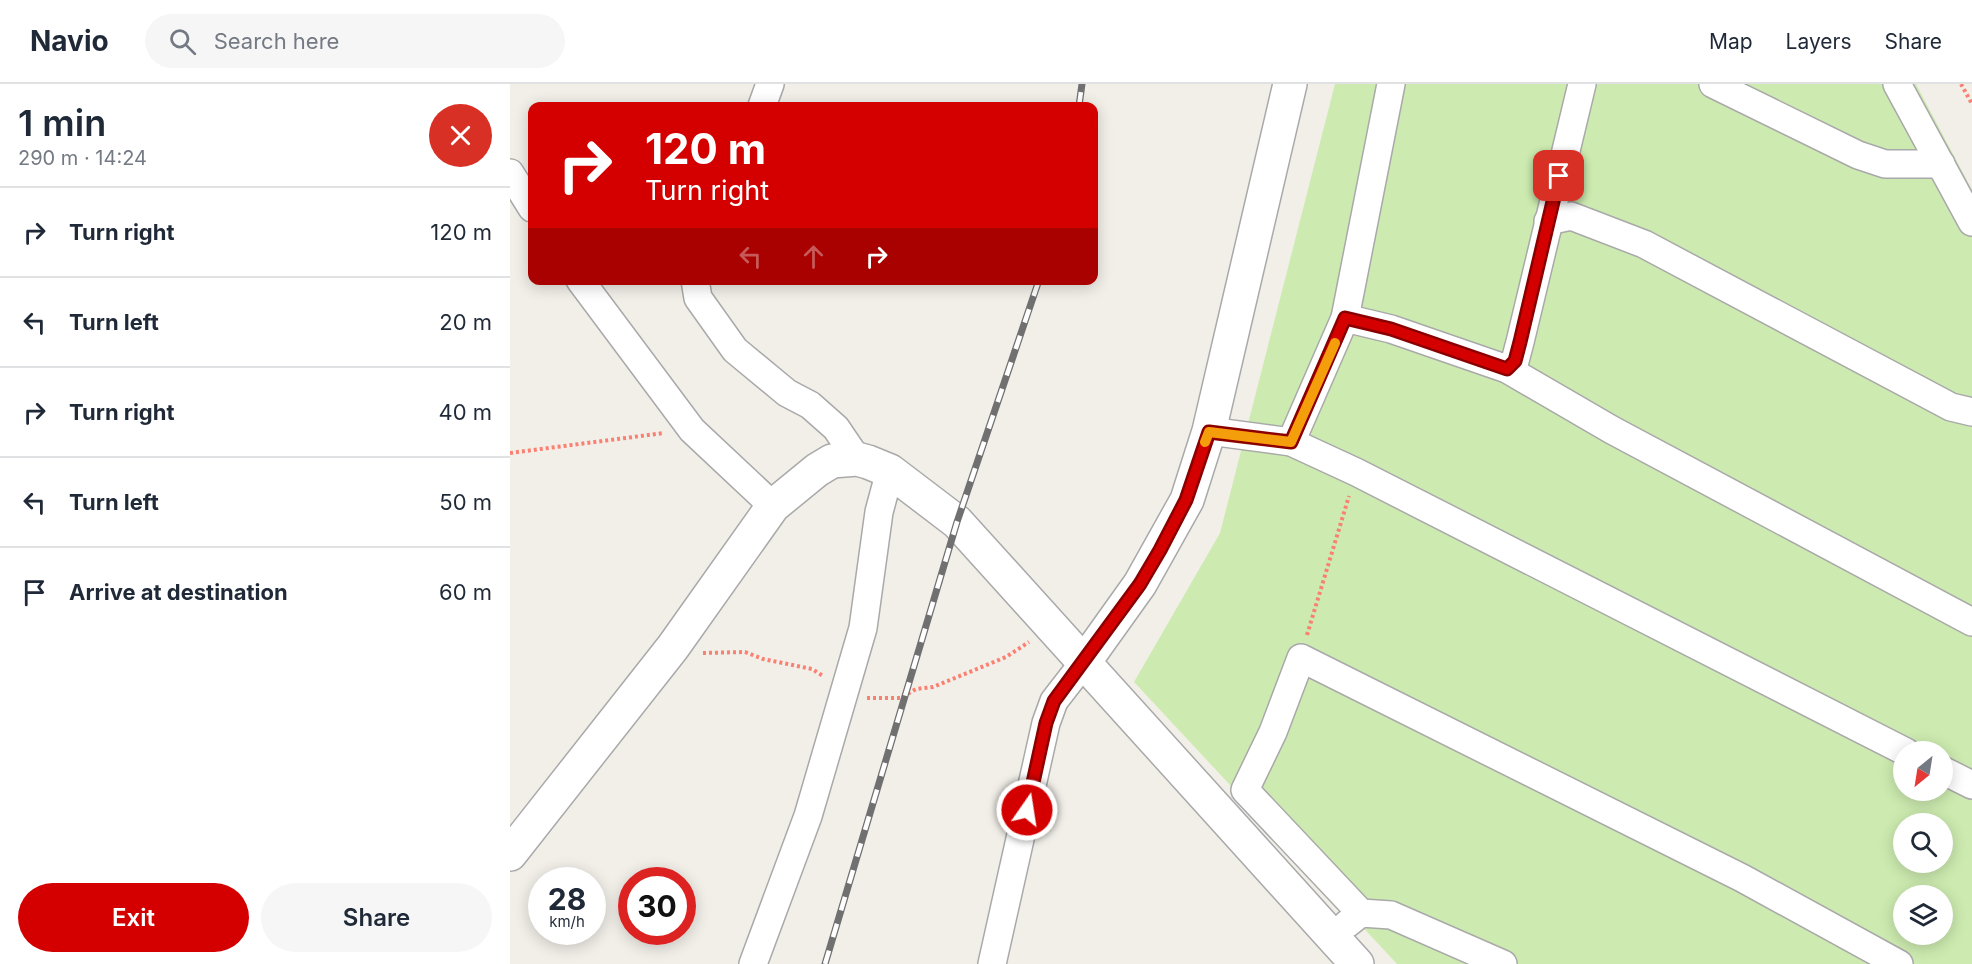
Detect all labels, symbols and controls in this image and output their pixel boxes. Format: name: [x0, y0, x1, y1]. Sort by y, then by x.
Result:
search box: [145, 14, 565, 68]
text: Navio: [30, 24, 109, 58]
icon: search: [166, 25, 199, 58]
text: Search here: [214, 28, 339, 54]
text: Map: [1709, 29, 1753, 54]
text: Layers: [1786, 29, 1852, 54]
text: Share: [1885, 29, 1942, 54]
text: 1 min: [18, 101, 106, 145]
button: close: [429, 104, 492, 167]
text: 120 m: [645, 123, 766, 174]
icon: right: [546, 126, 624, 204]
text: 290 m · 14:24: [18, 146, 147, 170]
pin: [1533, 150, 1584, 201]
icon: arrive: [1542, 159, 1575, 192]
text: Turn right: [645, 174, 769, 207]
icon: right: [18, 216, 51, 249]
text: Turn right: [69, 219, 175, 245]
text: 120 m: [430, 219, 492, 245]
icon: left: [734, 240, 767, 273]
icon: ahead: [797, 240, 830, 273]
icon: right: [860, 240, 893, 273]
icon: left: [18, 306, 51, 339]
text: Turn left: [69, 309, 159, 335]
text: 20 m: [439, 309, 492, 335]
icon: right: [18, 396, 51, 429]
text: Turn right: [69, 399, 175, 425]
text: 40 m: [438, 399, 492, 425]
icon: left: [18, 486, 51, 519]
text: Turn left: [69, 489, 159, 515]
text: 50 m: [439, 489, 492, 515]
icon: arrive: [18, 576, 51, 609]
text: Arrive at destination: [69, 579, 288, 605]
text: 60 m: [439, 579, 492, 605]
north arrow: [1893, 741, 1953, 801]
map controls: [1893, 741, 1953, 945]
position arrow: [995, 778, 1059, 842]
button: search: [1893, 813, 1953, 873]
speed limit sign: 30: [618, 867, 696, 945]
text: 28: [548, 881, 586, 917]
button: Exit: [18, 883, 249, 952]
button: Share: [261, 883, 492, 952]
button: layers: [1893, 885, 1953, 945]
text: km/h: [549, 912, 585, 931]

